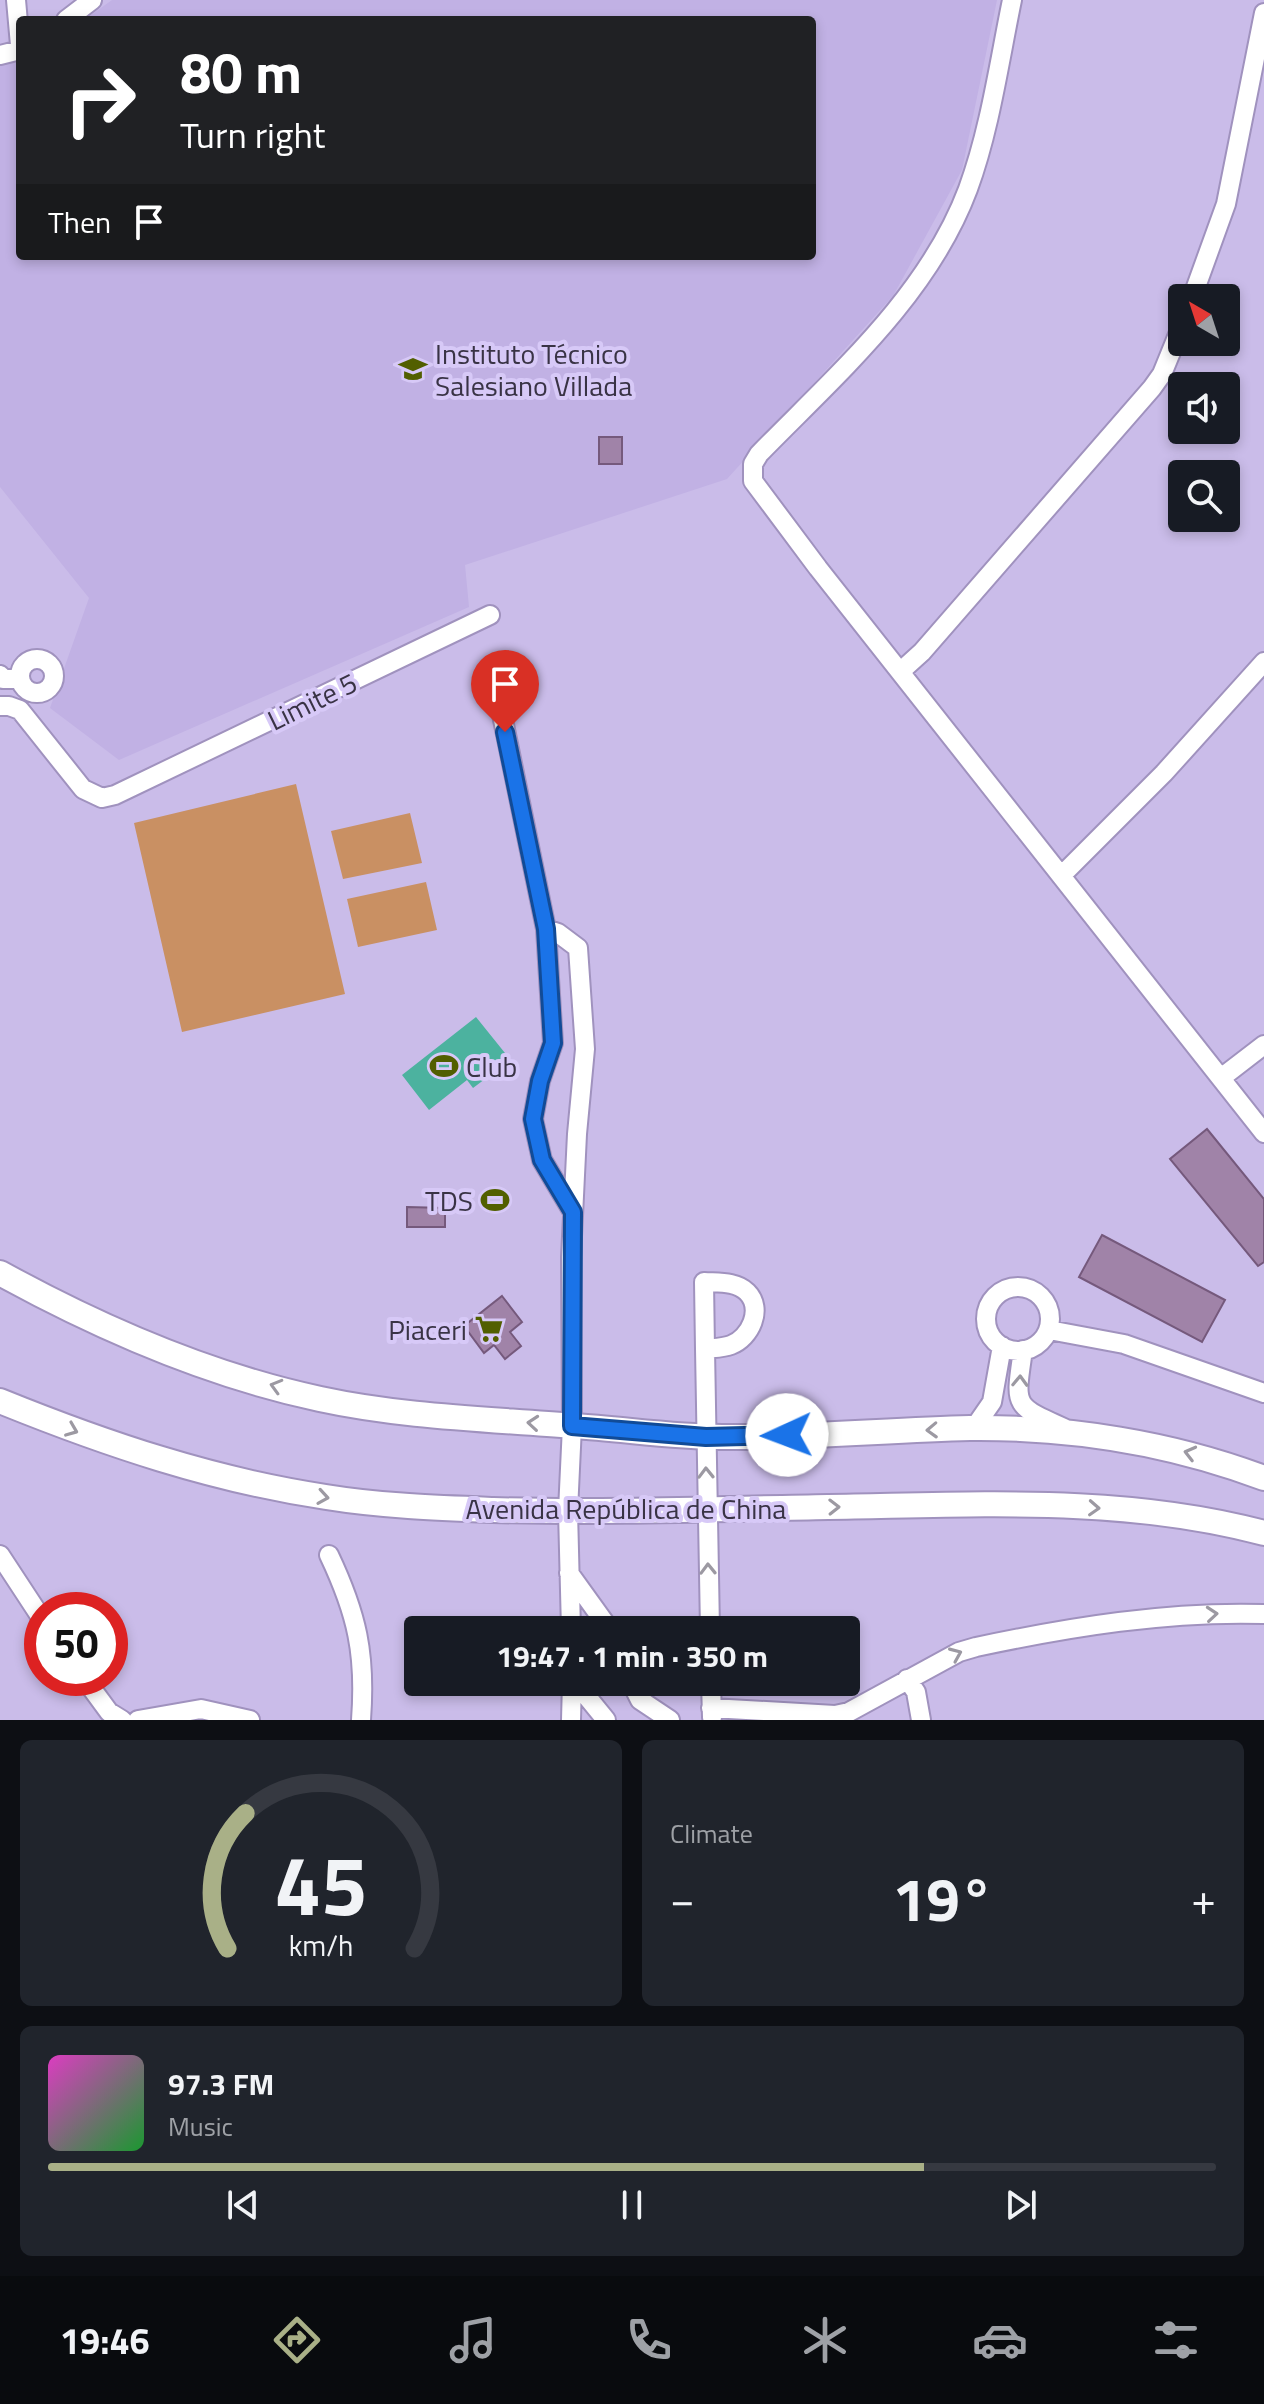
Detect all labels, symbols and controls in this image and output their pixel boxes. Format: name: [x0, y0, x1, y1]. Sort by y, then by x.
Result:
text: 80 m: [180, 30, 302, 115]
icon: right: [48, 48, 152, 152]
text: Turn right: [180, 107, 325, 162]
text: Then: [48, 199, 111, 245]
icon: arrive: [127, 200, 171, 244]
north arrow: [1168, 284, 1240, 356]
map controls: [1168, 284, 1240, 532]
place label: Instituto Técnico Salesiano Villada: [435, 332, 632, 407]
school or university icon: Instituto Técnico Salesiano Villada: [398, 354, 428, 384]
button: sound: [1168, 372, 1240, 444]
button: search: [1168, 460, 1240, 532]
pin: [471, 650, 539, 732]
street label: Limite 5: [260, 661, 364, 741]
icon: arrive: [483, 662, 527, 706]
place label: Club: [466, 1045, 517, 1088]
sports icon: Club: [429, 1051, 459, 1081]
place label: TDS: [425, 1179, 473, 1222]
sports icon: TDS: [480, 1185, 510, 1215]
place label: Piaceri: [388, 1308, 467, 1351]
supermarket icon: Piaceri: [474, 1314, 504, 1344]
one-way arrow: [1011, 1375, 1028, 1387]
one-way arrow: [269, 1379, 283, 1396]
position arrow: [745, 1393, 829, 1477]
one-way arrow: [526, 1414, 539, 1431]
one-way arrow: [64, 1420, 78, 1437]
one-way arrow: [925, 1421, 938, 1438]
one-way arrow: [1184, 1446, 1197, 1463]
one-way arrow: [697, 1466, 715, 1479]
street label: Avenida República de China: [466, 1487, 786, 1530]
one-way arrow: [316, 1488, 330, 1505]
one-way arrow: [828, 1498, 841, 1516]
one-way arrow: [1088, 1499, 1101, 1516]
one-way arrow: [699, 1562, 717, 1575]
speed limit sign: 50: [24, 1592, 128, 1696]
one-way arrow: [1206, 1606, 1219, 1623]
text: 19:47 · 1 min · 350 m: [496, 1633, 768, 1679]
one-way arrow: [948, 1648, 962, 1664]
text: Climate: [670, 1814, 753, 1853]
text: 45: [274, 1821, 368, 1947]
text: 19°: [893, 1853, 993, 1944]
text: −: [670, 1865, 695, 1932]
text: +: [1191, 1865, 1216, 1932]
text: km/h: [289, 1924, 353, 1967]
text: 97.3 FM: [168, 2061, 274, 2107]
text: Music: [168, 2107, 233, 2146]
icon: previous: [221, 2183, 265, 2227]
icon: pause: [610, 2183, 654, 2227]
icon: next: [999, 2183, 1043, 2227]
icon: directions: [269, 2312, 325, 2368]
icon: music: [445, 2312, 501, 2368]
icon: phone: [621, 2312, 677, 2368]
icon: climate: [797, 2312, 853, 2368]
icon: car: [972, 2312, 1028, 2368]
icon: filters: [1148, 2312, 1204, 2368]
text: 19:46: [60, 2313, 150, 2368]

